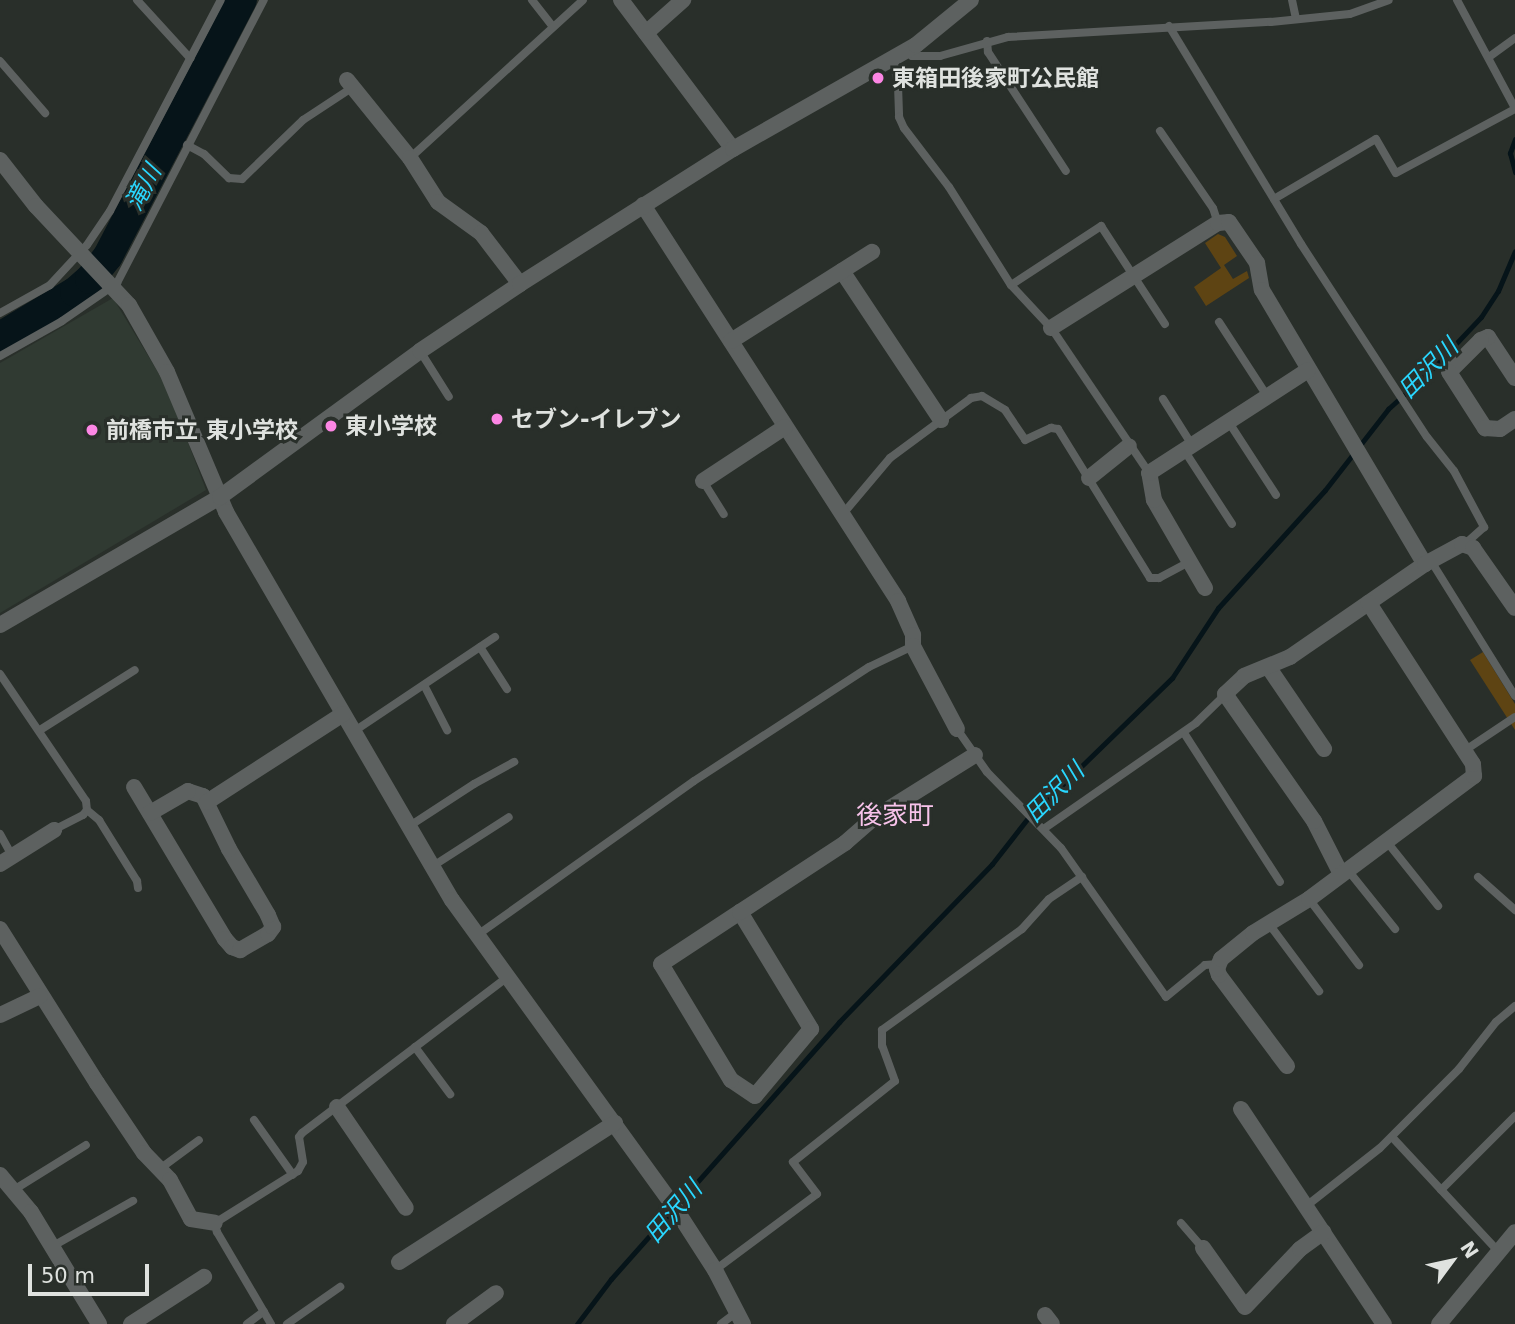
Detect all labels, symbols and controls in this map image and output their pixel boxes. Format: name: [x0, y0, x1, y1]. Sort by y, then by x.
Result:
place label: 東箱田後家町公民館: [892, 64, 1099, 92]
marker: 東箱田後家町公民館: [870, 70, 886, 86]
water label: 滝川: [120, 160, 168, 216]
water label: 田沢川: [1393, 333, 1465, 405]
place label: セブン-イレブン: [511, 405, 682, 433]
marker: セブン-イレブン: [489, 411, 505, 427]
place label: 東小学校: [345, 412, 437, 440]
place label: 前橋市立 東小学校: [106, 416, 298, 444]
marker: 東小学校: [323, 418, 339, 434]
marker: 前橋市立 東小学校: [84, 422, 100, 438]
water label: 田沢川: [1019, 757, 1091, 829]
district label: 後家町: [856, 800, 934, 832]
water label: 田沢川: [640, 1175, 708, 1249]
north arrow: [1417, 1226, 1487, 1296]
text: N: [1456, 1237, 1483, 1262]
scale bar: [32, 1250, 152, 1294]
text: 50 m: [41, 1264, 95, 1288]

